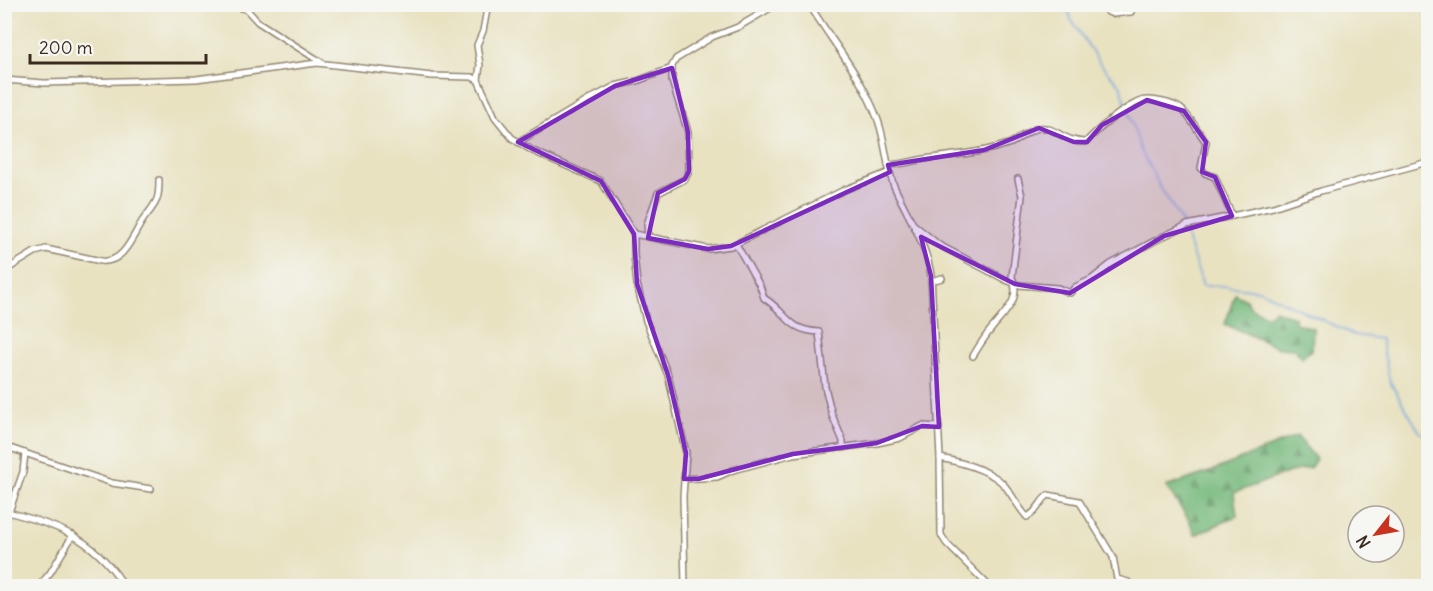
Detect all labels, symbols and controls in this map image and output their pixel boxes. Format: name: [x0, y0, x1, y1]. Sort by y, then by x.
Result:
scale bar: [30, 27, 206, 65]
text: 200 m: [39, 36, 93, 59]
north arrow: [1346, 504, 1406, 564]
text: N: [1352, 532, 1375, 552]

